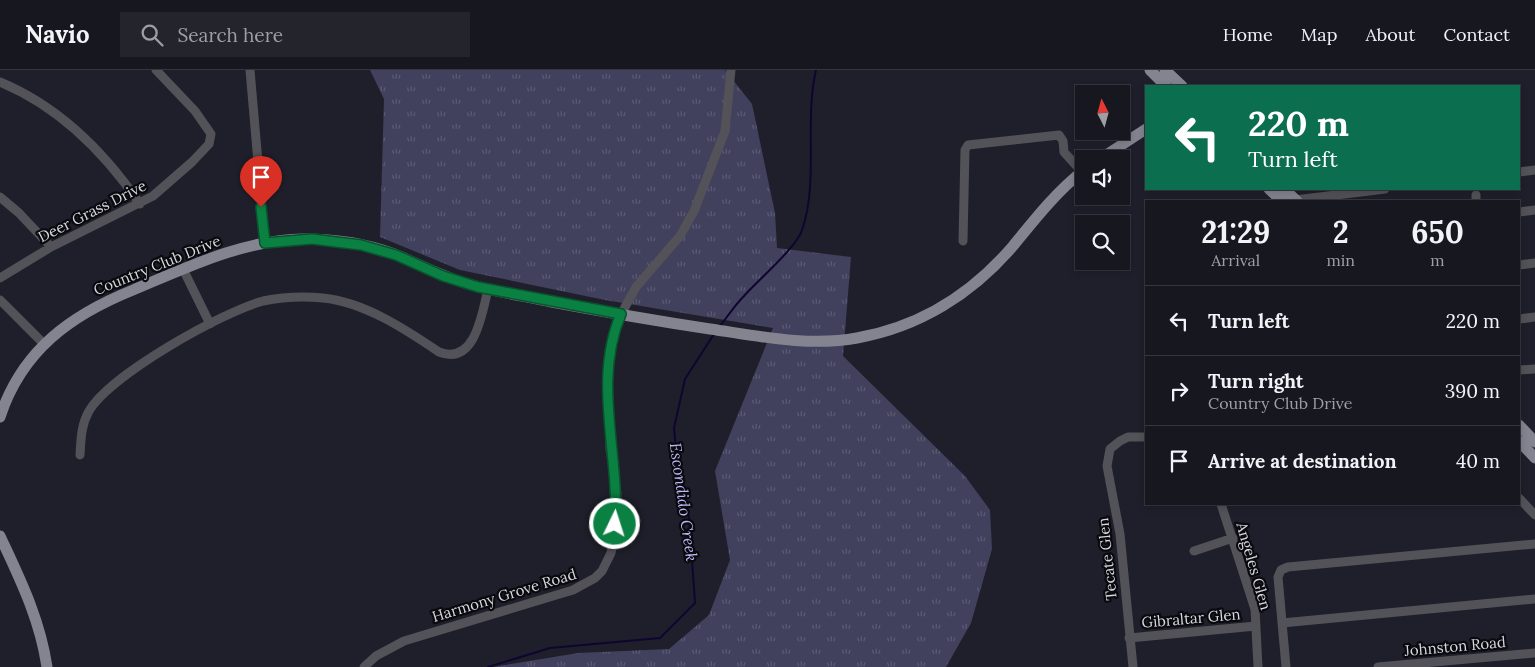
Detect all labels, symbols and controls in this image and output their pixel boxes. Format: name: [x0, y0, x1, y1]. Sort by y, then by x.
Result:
search box: [120, 12, 470, 57]
text: Navio: [25, 19, 90, 50]
icon: search: [138, 21, 166, 49]
text: Search here: [178, 23, 283, 47]
text: Home: [1223, 23, 1273, 46]
text: Map: [1301, 23, 1337, 46]
text: About: [1365, 23, 1415, 46]
text: Contact: [1443, 23, 1510, 46]
north arrow: [1075, 85, 1130, 140]
map controls: [1075, 85, 1130, 270]
text: 220 m: [1248, 101, 1349, 146]
icon: left: [1165, 105, 1230, 170]
text: Turn left: [1248, 145, 1338, 173]
button: sound: [1075, 150, 1130, 205]
pin: [240, 156, 282, 207]
icon: arrive: [247, 163, 275, 191]
street label: Deer Grass Drive: [35, 176, 149, 246]
text: 21:29: [1201, 213, 1270, 251]
text: 2: [1333, 213, 1349, 251]
text: 650: [1411, 213, 1464, 251]
button: search: [1075, 215, 1130, 270]
street label: Country Club Drive: [91, 231, 223, 299]
text: Arrival: [1211, 250, 1260, 270]
text: min: [1326, 250, 1355, 270]
text: m: [1430, 250, 1445, 270]
icon: left: [1165, 307, 1193, 335]
text: Turn left: [1208, 309, 1289, 333]
text: 220 m: [1446, 309, 1500, 333]
text: Turn right: [1208, 369, 1304, 393]
icon: right: [1165, 377, 1193, 405]
text: 390 m: [1445, 379, 1500, 403]
text: Country Club Drive: [1208, 393, 1352, 413]
water label: Escondido Creek: [666, 441, 702, 563]
icon: arrive: [1165, 447, 1193, 475]
text: Arrive at destination: [1208, 449, 1397, 473]
text: 40 m: [1456, 449, 1500, 473]
position arrow: [588, 497, 640, 549]
street label: Tecate Glen: [1093, 517, 1121, 601]
street label: Angeles Glen: [1232, 519, 1276, 612]
street label: Harmony Grove Road: [430, 564, 578, 626]
street label: Gibraltar Glen: [1141, 604, 1241, 632]
street label: Johnston Road: [1402, 632, 1507, 660]

